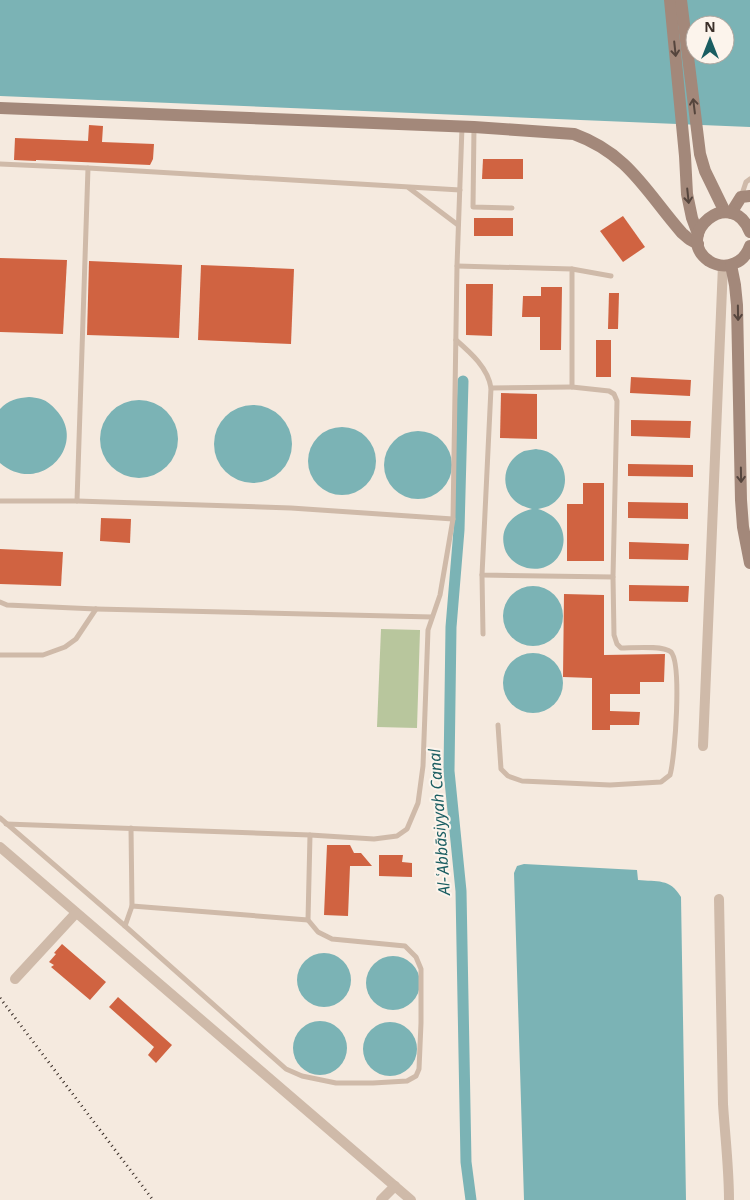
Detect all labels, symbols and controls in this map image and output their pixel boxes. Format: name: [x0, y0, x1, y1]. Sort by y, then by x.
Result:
north arrow: [685, 15, 735, 65]
text: N: [704, 17, 716, 36]
one-way arrow: [670, 40, 679, 56]
one-way arrow: [689, 98, 699, 114]
one-way arrow: [683, 188, 693, 204]
one-way arrow: [733, 305, 742, 321]
one-way arrow: [736, 467, 746, 483]
water label: Al-ʿAbbāsiyyah Canal: [423, 747, 455, 897]

